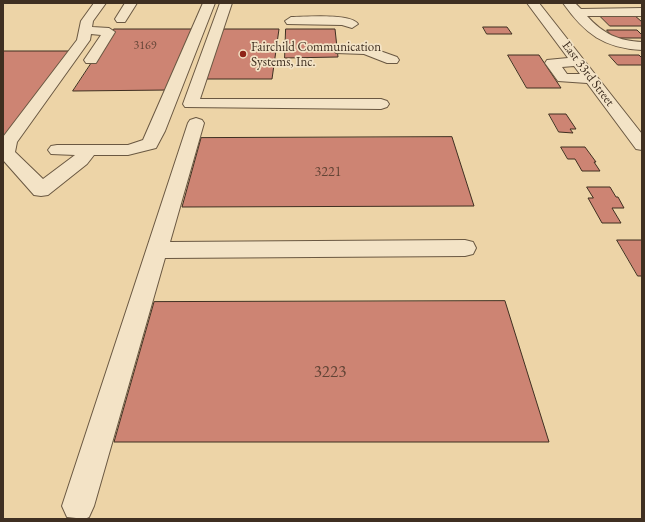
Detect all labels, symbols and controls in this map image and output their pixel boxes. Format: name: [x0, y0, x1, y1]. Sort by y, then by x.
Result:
street label: East 33rd Street: [558, 38, 618, 110]
house number: 3169: [133, 39, 157, 53]
place label: Fairchild Communication Systems, Inc.: [251, 39, 381, 70]
marker: Fairchild Communication Systems, Inc.: [238, 49, 248, 59]
house number: 3221: [315, 164, 341, 180]
house number: 3223: [314, 362, 346, 382]

